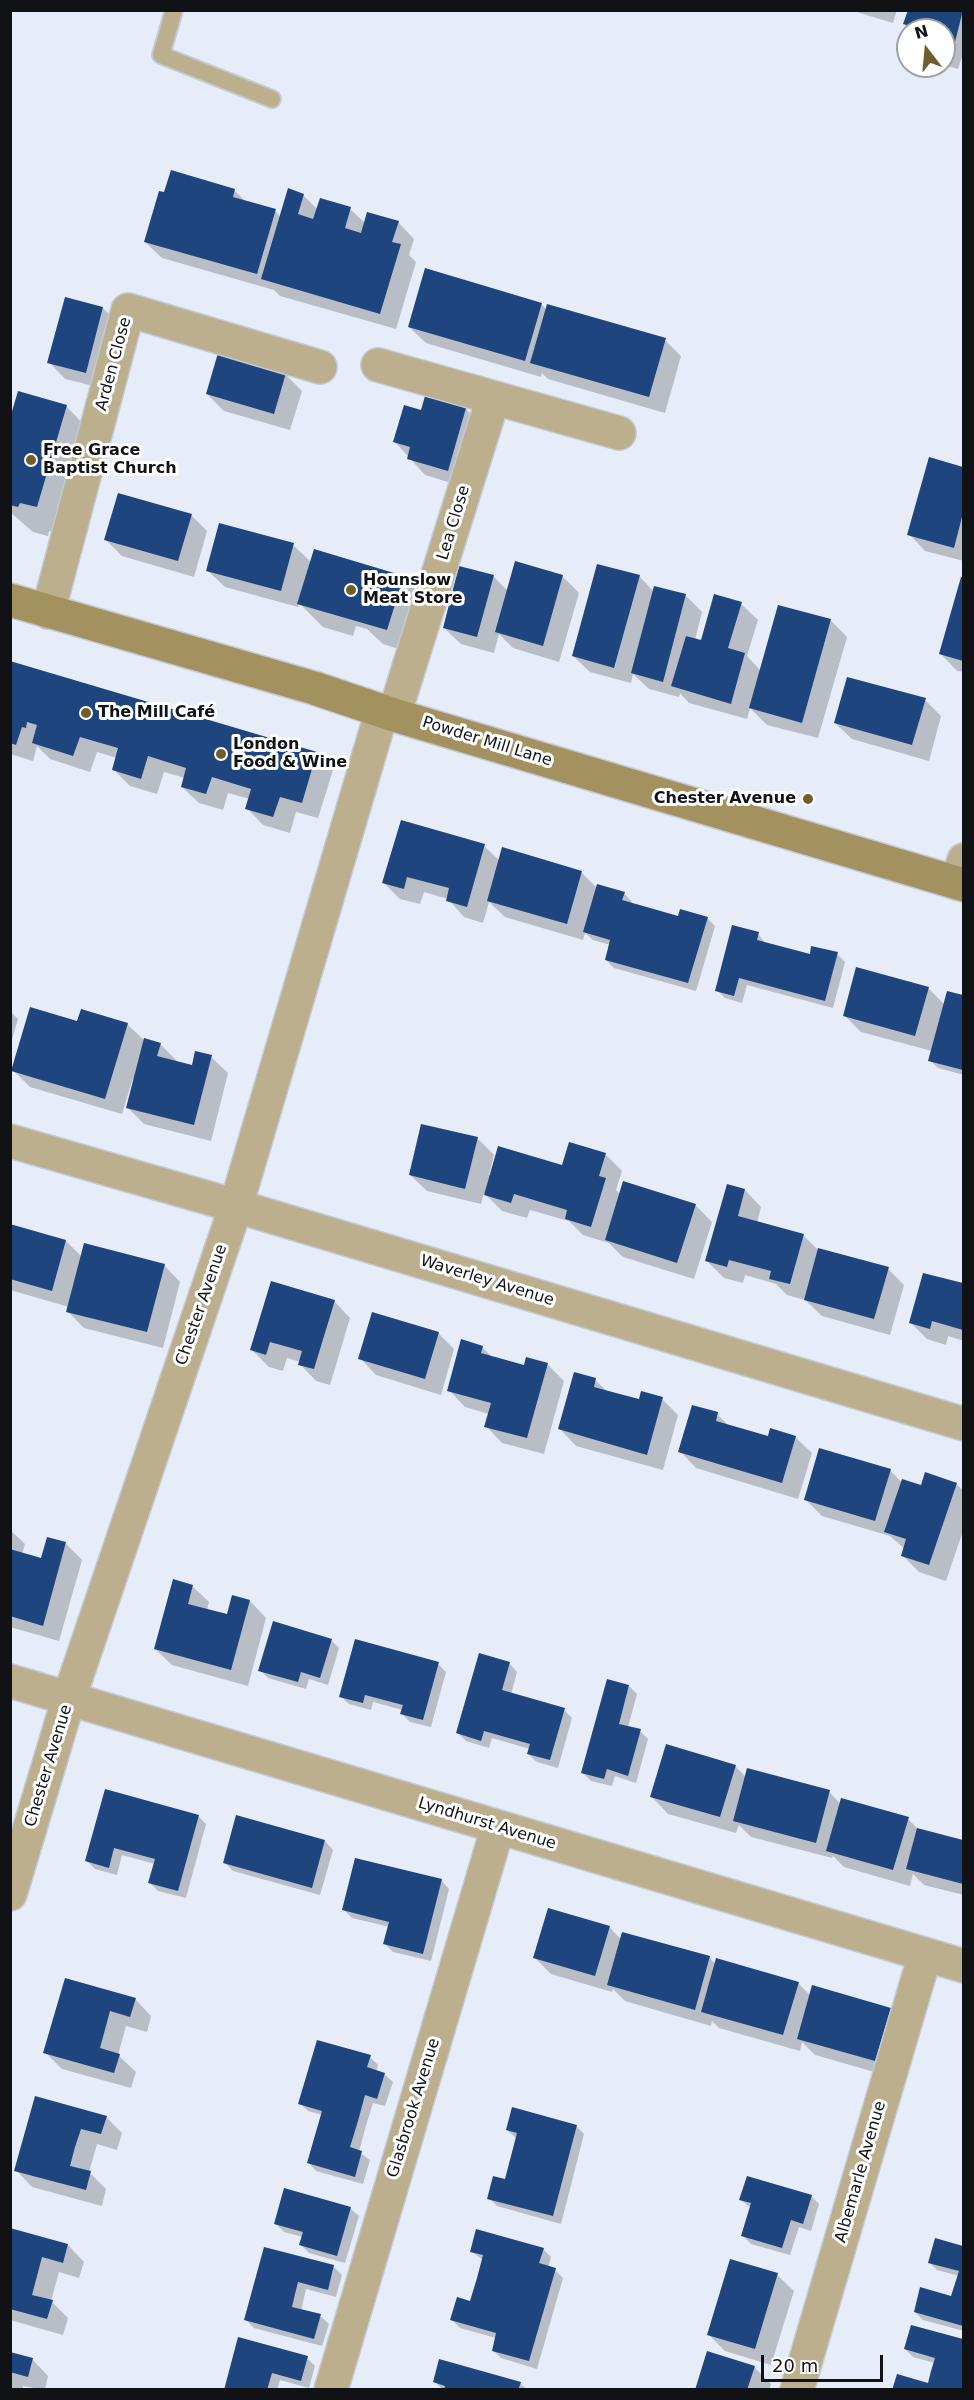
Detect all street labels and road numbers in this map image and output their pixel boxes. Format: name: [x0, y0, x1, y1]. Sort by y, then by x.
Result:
street label: Arden Close: [92, 315, 136, 413]
street label: Lea Close: [434, 483, 474, 563]
street label: Powder Mill Lane: [420, 713, 554, 771]
street label: Chester Avenue: [172, 1242, 232, 1368]
street label: Waverley Avenue: [418, 1252, 556, 1310]
street label: Chester Avenue: [21, 1703, 77, 1829]
street label: Lyndhurst Avenue: [416, 1794, 558, 1854]
street label: Glasbrook Avenue: [384, 2036, 444, 2180]
street label: Albemarle Avenue: [832, 2099, 890, 2245]

